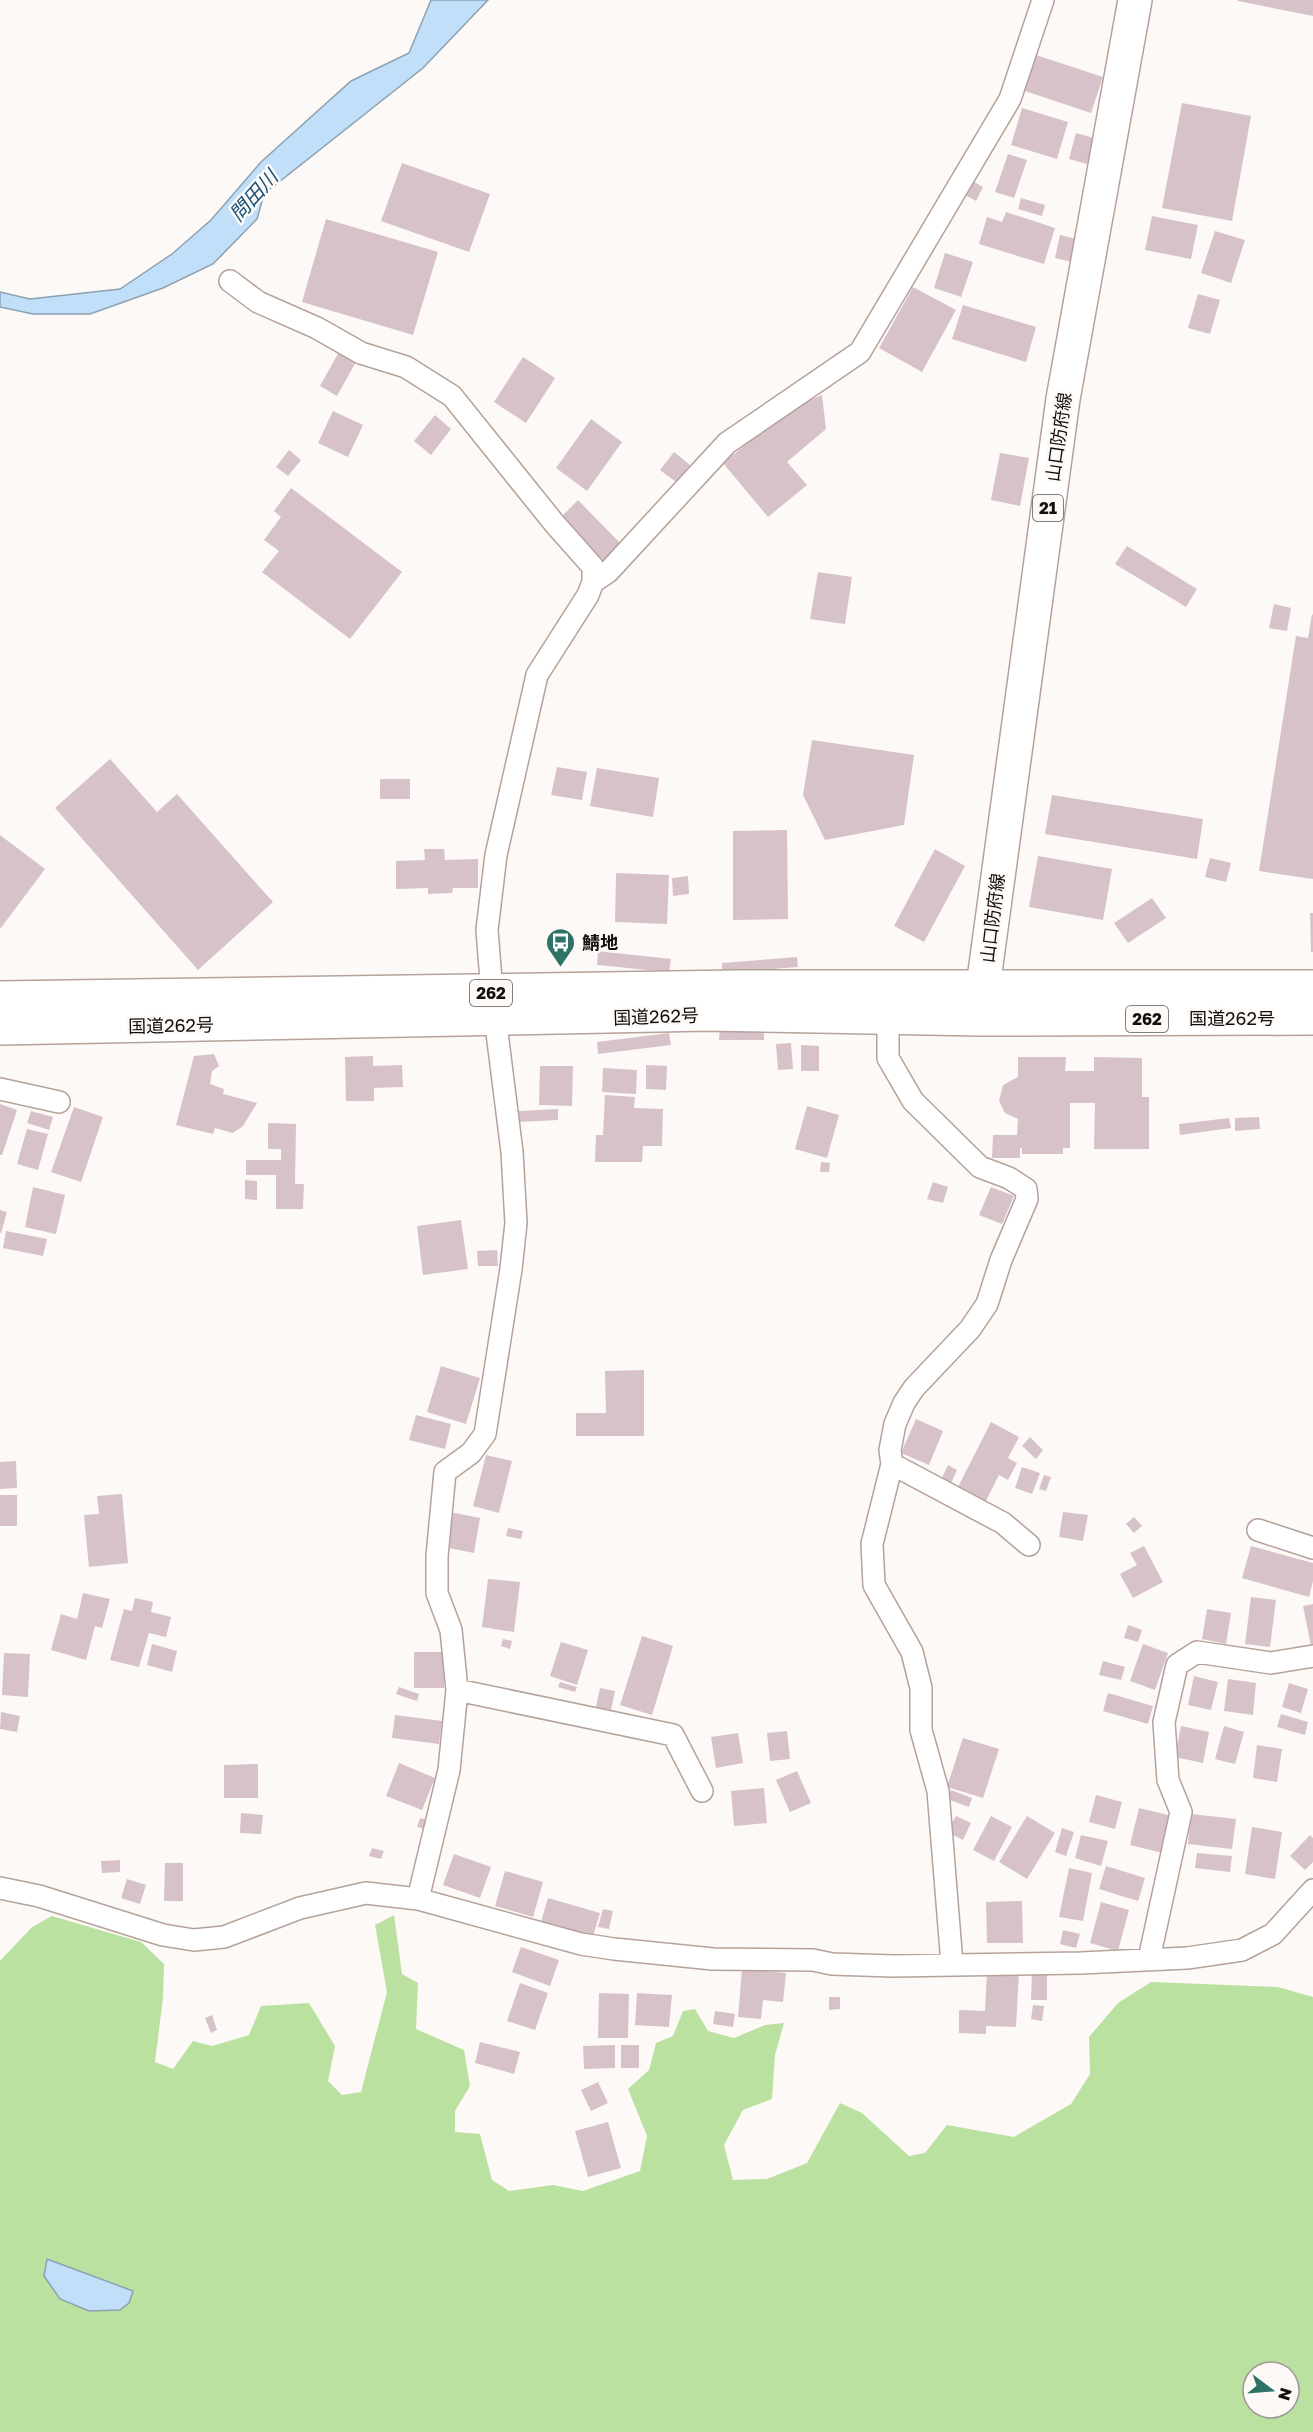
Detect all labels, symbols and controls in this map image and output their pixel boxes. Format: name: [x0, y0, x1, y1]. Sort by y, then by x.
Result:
water label: 問田川: [224, 163, 283, 225]
street label: 山口防府線: [1041, 391, 1075, 483]
road number: 21: [1033, 495, 1063, 521]
street label: 山口防府線: [976, 872, 1008, 964]
bus stop icon: 鯖地: [545, 926, 577, 968]
place label: 鯖地: [582, 931, 618, 953]
road number: 262: [470, 980, 512, 1006]
street label: 国道262号: [613, 1004, 699, 1028]
road number: 262: [1126, 1006, 1168, 1032]
street label: 国道262号: [1189, 1007, 1275, 1029]
street label: 国道262号: [128, 1013, 214, 1037]
north arrow: [1241, 2360, 1301, 2420]
text: N: [1274, 2386, 1297, 2403]

